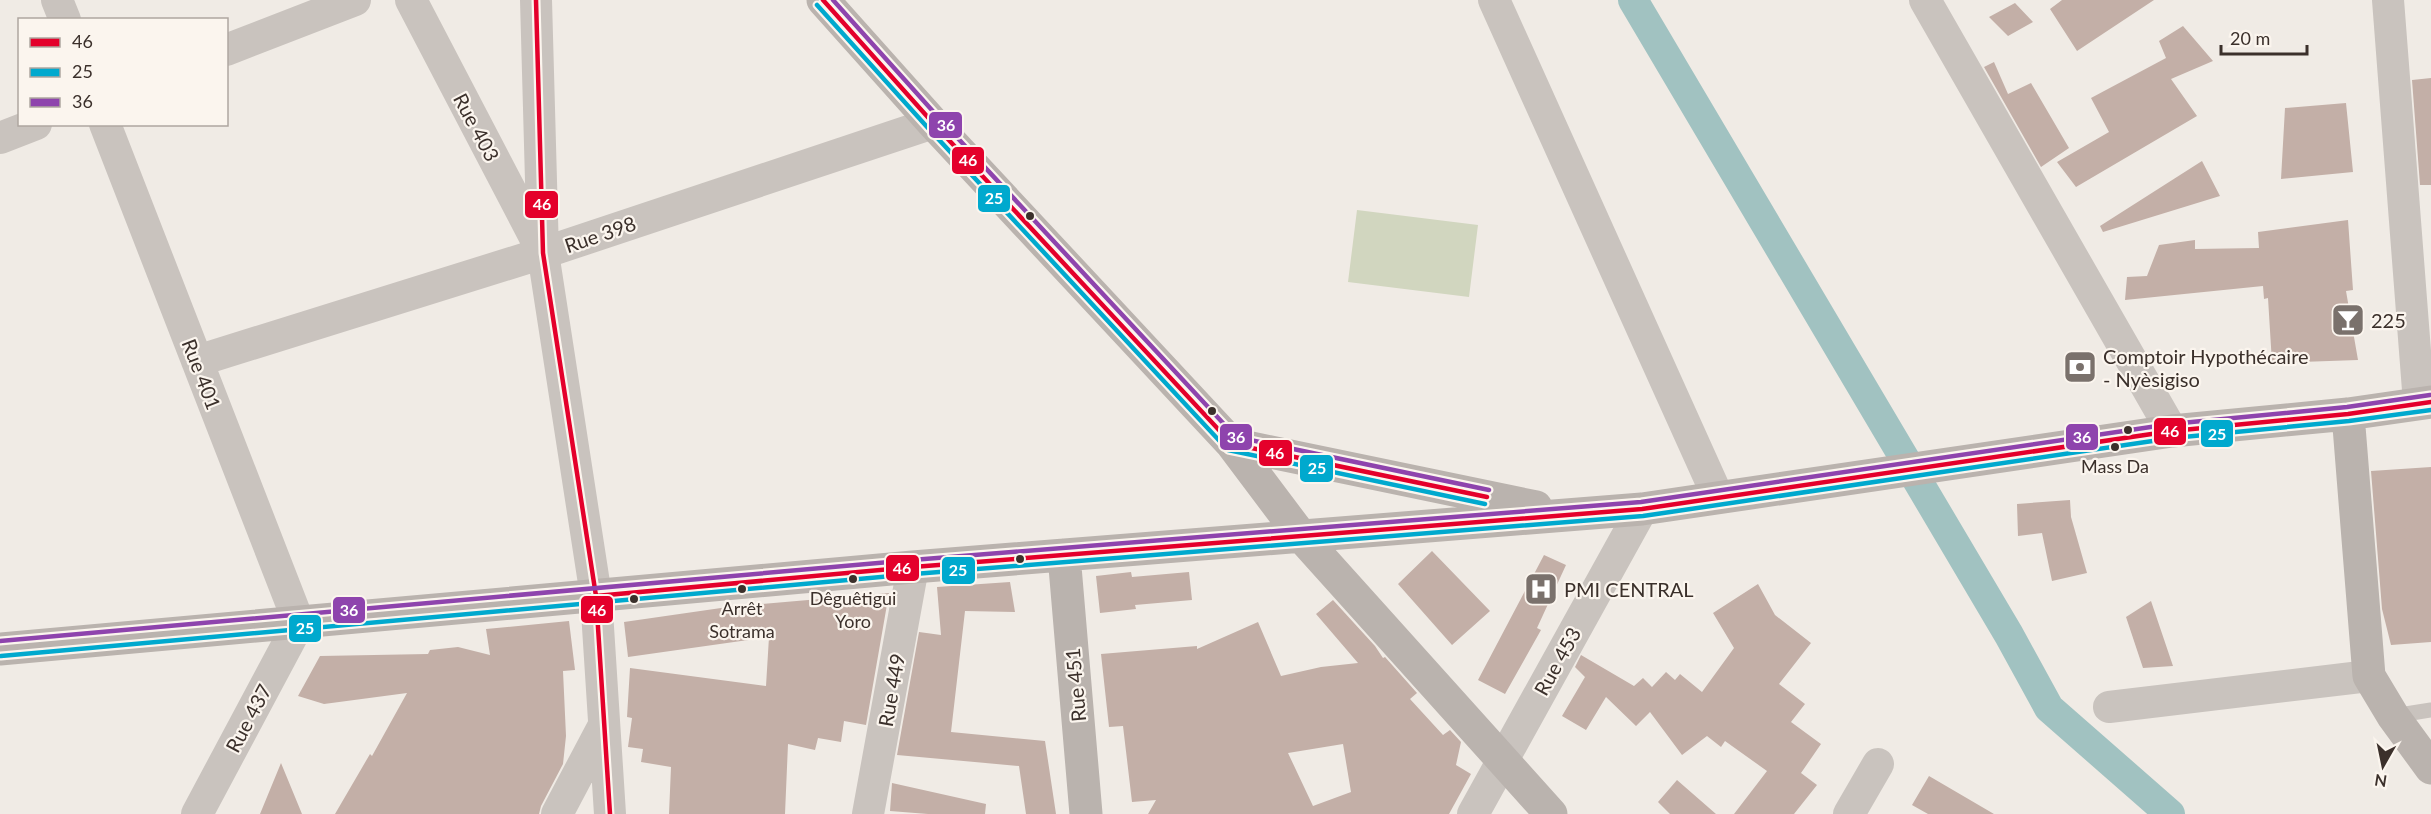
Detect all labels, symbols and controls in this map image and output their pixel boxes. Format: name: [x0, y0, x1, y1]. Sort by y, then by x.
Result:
legend: [18, 18, 228, 126]
scale bar: [2221, 18, 2306, 56]
text: 20 m: [2230, 27, 2270, 49]
text: 46: [72, 30, 93, 52]
text: 25: [72, 60, 93, 82]
street label: Rue 403: [449, 89, 505, 165]
text: 36: [72, 90, 93, 112]
line badge: 36: [928, 111, 963, 139]
text: 36: [937, 115, 955, 134]
line badge: 46: [951, 146, 985, 175]
text: 46: [959, 150, 977, 169]
line badge: 25: [977, 184, 1011, 213]
text: 25: [985, 188, 1003, 207]
line badge: 46: [524, 190, 559, 219]
text: 46: [533, 194, 551, 213]
unlabelled marker: [1024, 210, 1036, 222]
street label: Rue 398: [561, 211, 639, 257]
bar icon: 225: [2330, 302, 2366, 338]
place label: 225: [2371, 308, 2406, 332]
street label: Rue 401: [178, 335, 226, 413]
place label: Comptoir Hypothécaire - Nyèsigiso: [2103, 344, 2309, 391]
bank icon: Comptoir Hypothécaire - Nyèsigiso: [2062, 349, 2098, 385]
unlabelled marker: [1206, 405, 1218, 417]
line badge: 46: [2153, 417, 2187, 446]
line badge: 25: [2200, 419, 2234, 448]
text: 46: [2161, 421, 2179, 440]
line badge: 36: [1219, 423, 1253, 451]
line badge: 36: [2065, 423, 2099, 451]
unlabelled marker: [2122, 424, 2134, 436]
text: 25: [2208, 424, 2226, 443]
text: 36: [1227, 427, 1245, 446]
text: 36: [2073, 427, 2091, 446]
line badge: 46: [1258, 439, 1293, 467]
marker: Mass Da: [2109, 441, 2121, 453]
text: 46: [1266, 443, 1284, 462]
line badge: 25: [1299, 454, 1334, 483]
place label: Mass Da: [2081, 455, 2149, 477]
text: 25: [1308, 458, 1326, 477]
unlabelled marker: [1014, 553, 1026, 565]
line badge: 46: [885, 554, 920, 582]
line badge: 25: [941, 556, 976, 585]
text: 46: [893, 558, 911, 577]
text: 25: [949, 560, 967, 579]
hospital icon: PMI CENTRAL: [1523, 571, 1559, 607]
marker: Dêguêtigui Yoro: [847, 573, 859, 585]
place label: PMI CENTRAL: [1564, 577, 1694, 601]
marker: Arrêt Sotrama: [736, 583, 748, 595]
place label: Dêguêtigui Yoro: [810, 587, 896, 632]
unlabelled marker: [628, 593, 640, 605]
line badge: 46: [580, 595, 614, 624]
line badge: 36: [332, 596, 366, 624]
place label: Arrêt Sotrama: [709, 597, 775, 642]
text: 36: [340, 600, 358, 619]
text: 46: [588, 600, 606, 619]
line badge: 25: [288, 614, 322, 643]
text: 25: [296, 618, 314, 637]
street label: Rue 453: [1529, 623, 1585, 699]
street label: Rue 451: [1060, 647, 1090, 723]
street label: Rue 449: [873, 652, 909, 728]
street label: Rue 437: [220, 680, 276, 756]
north arrow: [2353, 736, 2413, 796]
text: N: [2373, 771, 2388, 792]

